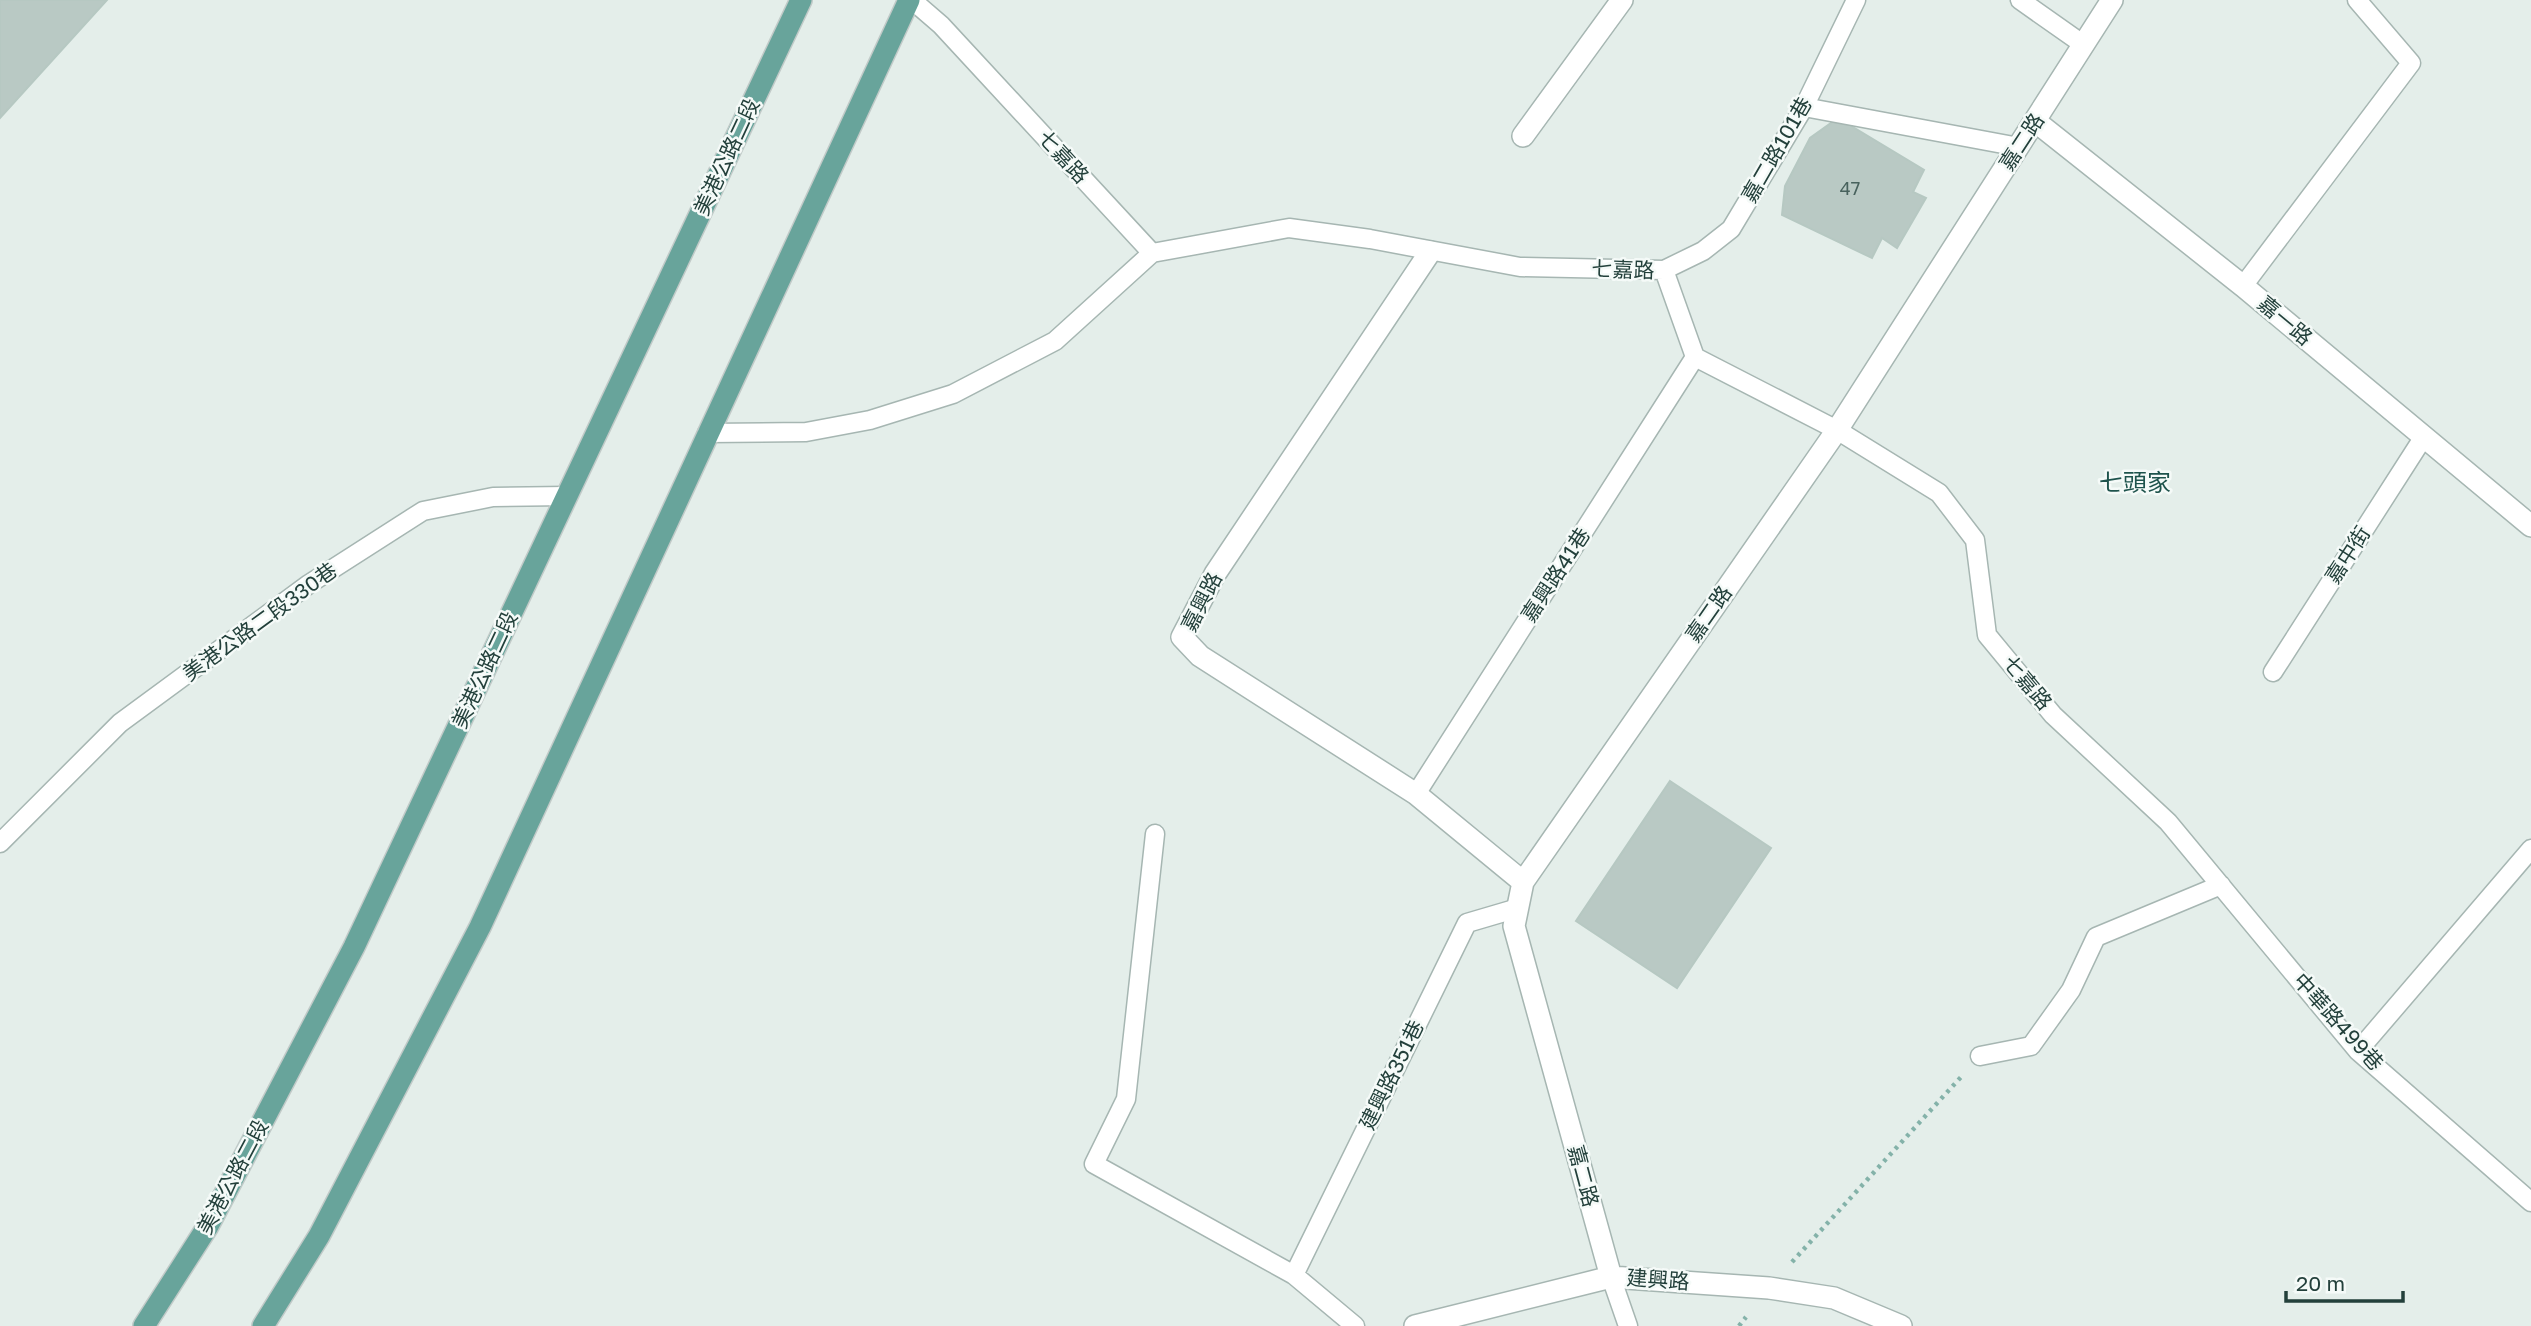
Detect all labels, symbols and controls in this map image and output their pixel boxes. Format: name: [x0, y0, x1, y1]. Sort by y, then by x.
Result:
street label: 嘉二路101巷: [1736, 92, 1817, 207]
street label: 美港公路二段: [688, 94, 765, 219]
street label: 嘉二路: [1993, 108, 2049, 175]
street label: 七嘉路: [1033, 124, 1095, 188]
house number: 47: [1840, 177, 1860, 199]
street label: 七嘉路: [1591, 255, 1655, 283]
street label: 嘉一路: [2253, 290, 2318, 350]
district label: 七頭家: [2099, 467, 2171, 496]
street label: 嘉中街: [2319, 521, 2375, 588]
street label: 嘉興路41巷: [1515, 523, 1595, 626]
street label: 美港公路二段330巷: [177, 556, 342, 686]
street label: 嘉興路: [1175, 568, 1227, 636]
street label: 嘉二路: [1679, 580, 1737, 647]
street label: 美港公路二段: [446, 607, 523, 732]
street label: 七嘉路: [1998, 650, 2058, 715]
street label: 中華路499巷: [2288, 967, 2389, 1075]
street label: 建興路351巷: [1353, 1016, 1429, 1134]
street label: 美港公路二段: [191, 1115, 273, 1238]
street label: 嘉二路: [1563, 1142, 1605, 1210]
scale bar: [2286, 1260, 2403, 1304]
street label: 建興路: [1626, 1264, 1690, 1294]
text: 20 m: [2296, 1270, 2345, 1296]

